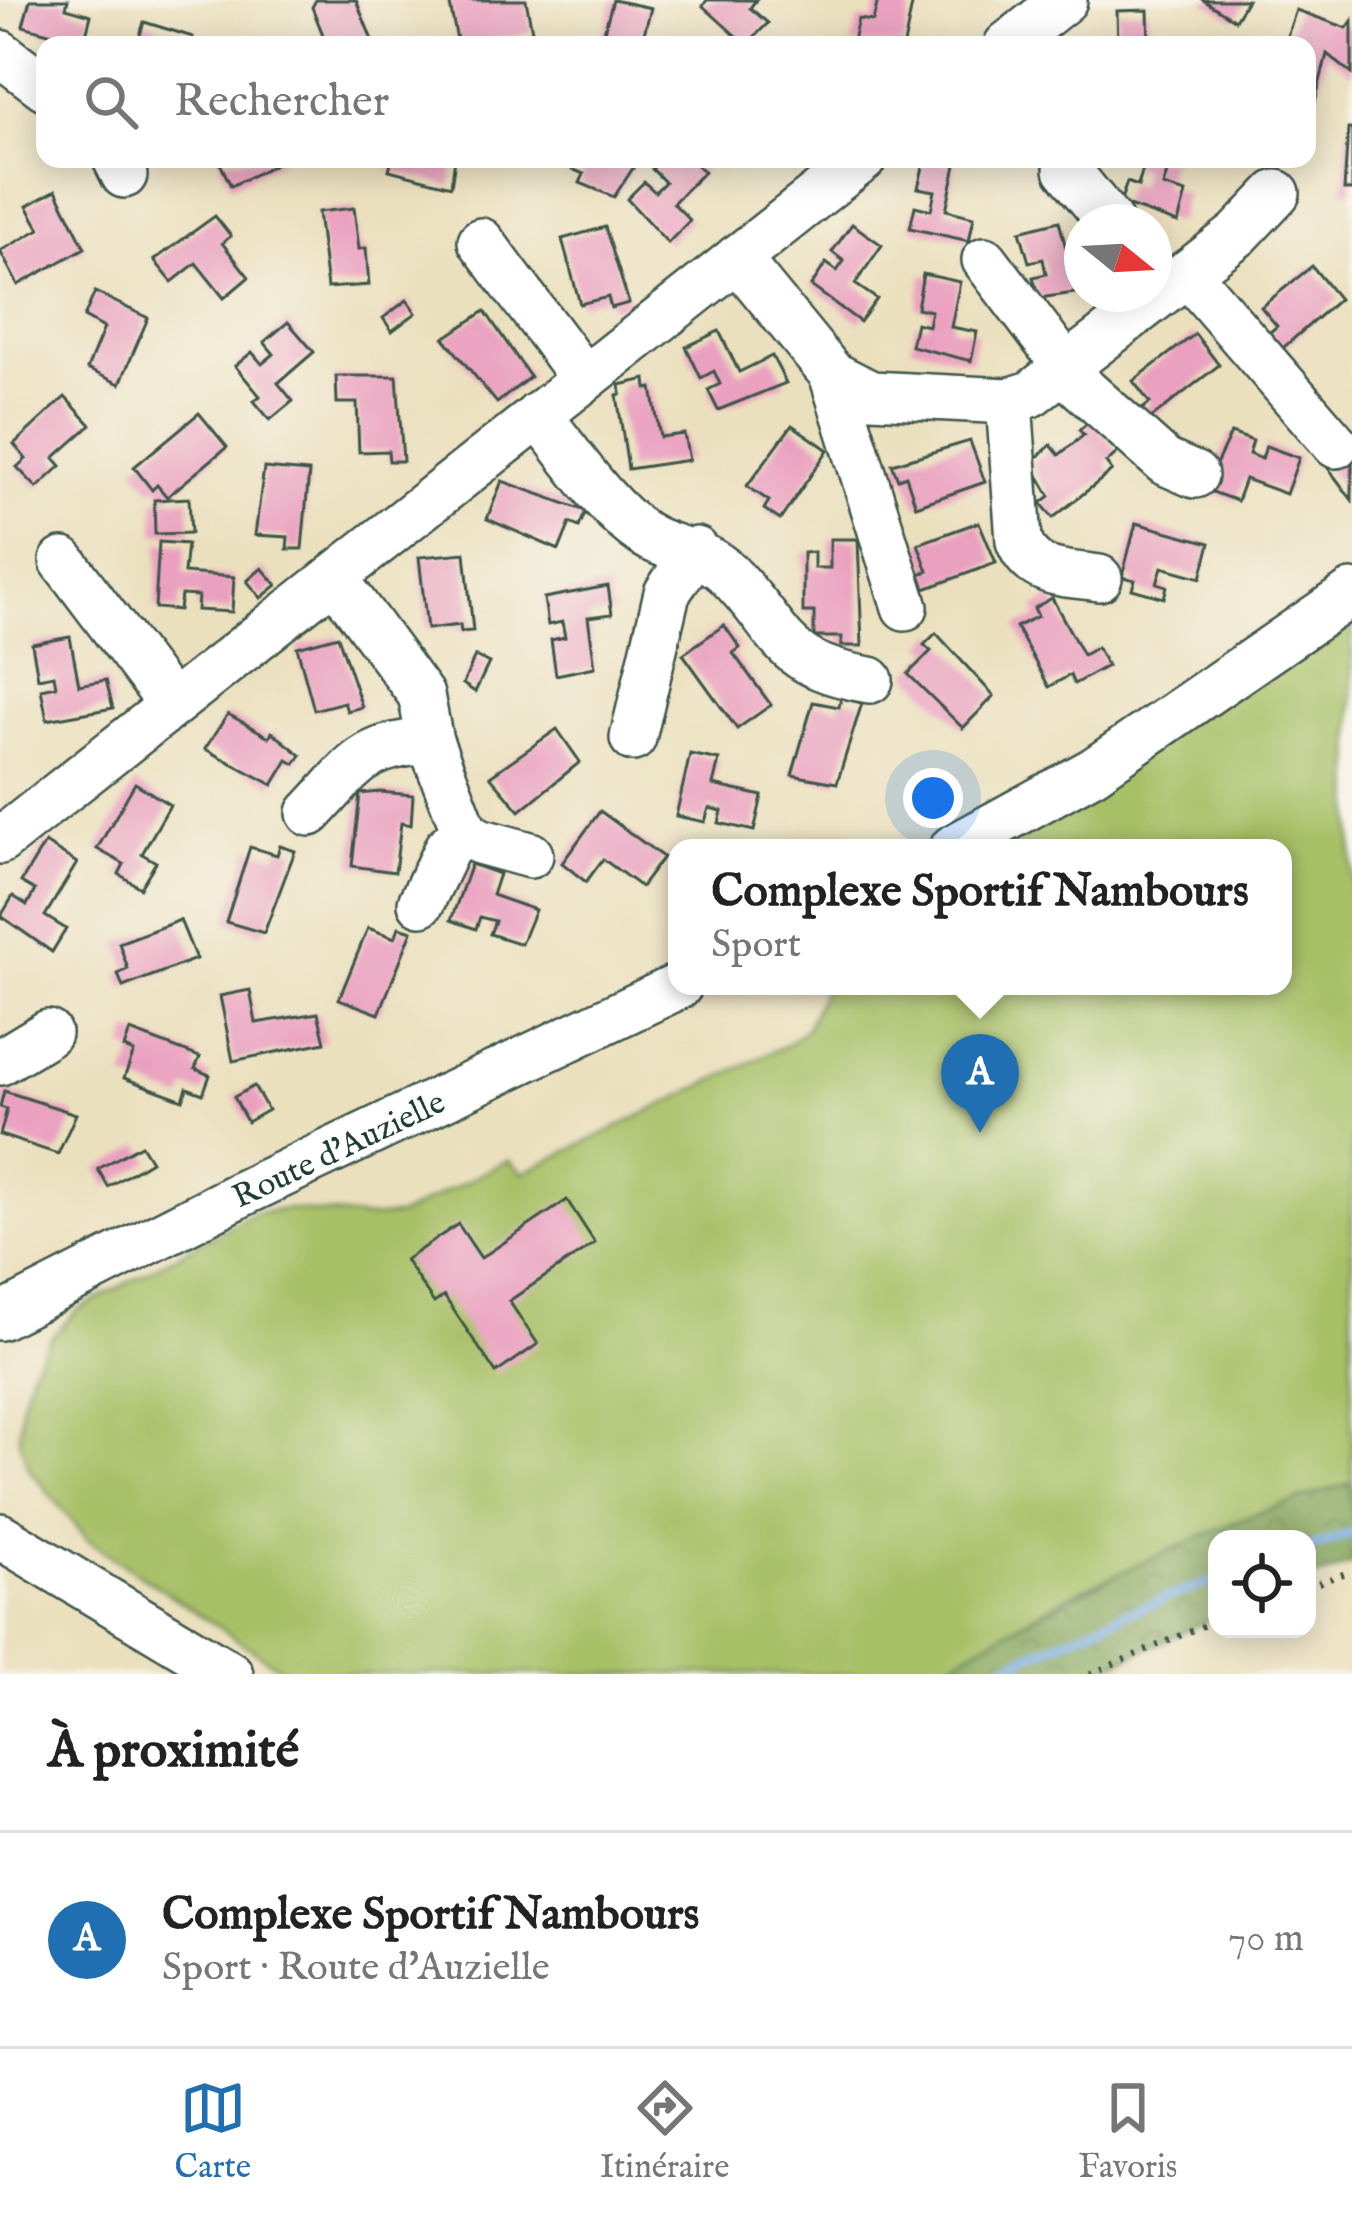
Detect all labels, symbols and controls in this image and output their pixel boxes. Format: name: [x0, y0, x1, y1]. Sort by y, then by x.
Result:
search box: [36, 36, 1316, 168]
icon: search: [78, 69, 144, 135]
text: Rechercher: [174, 74, 389, 131]
north arrow: [1064, 204, 1172, 312]
your location: [903, 768, 963, 828]
popup: [668, 839, 1292, 995]
text: Complexe Sportif Nambours: [711, 864, 1249, 921]
text: Sport: [711, 921, 801, 970]
pin: A: [941, 1034, 1019, 1133]
street label: Route d'Auzielle: [226, 1082, 452, 1219]
map controls: [1208, 1530, 1316, 1638]
button: locate: [1208, 1530, 1316, 1638]
text: À proximité: [48, 1720, 299, 1785]
text: Complexe Sportif Nambours: [162, 1887, 699, 1944]
text: A: [74, 1915, 100, 1964]
text: 70 m: [1228, 1915, 1304, 1964]
text: Sport · Route d'Auzielle: [162, 1944, 550, 1993]
tab: Carte: [175, 2075, 251, 2189]
tab: Itinéraire: [600, 2075, 729, 2189]
tab: Favoris: [1079, 2075, 1177, 2189]

